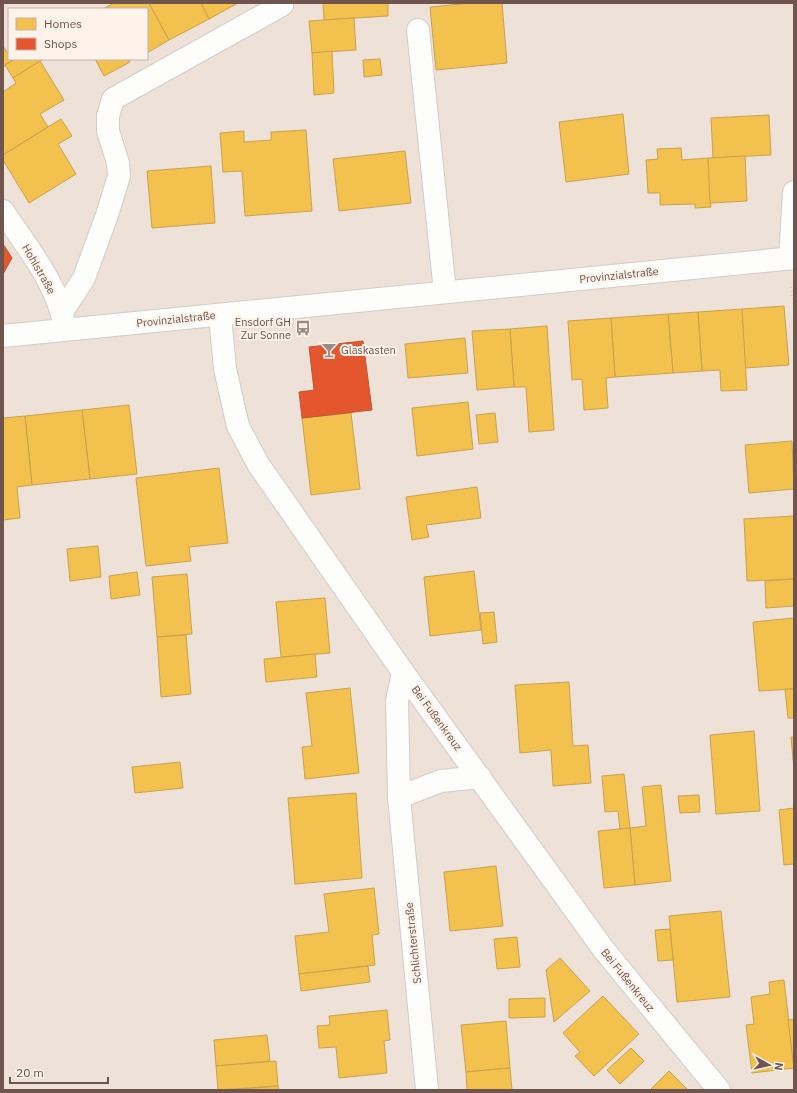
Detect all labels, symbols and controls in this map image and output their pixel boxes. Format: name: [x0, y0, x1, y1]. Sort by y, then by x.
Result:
legend: [8, 8, 148, 60]
text: Homes: [44, 16, 82, 31]
text: Shops: [44, 36, 77, 51]
street label: Hohlstraße: [19, 242, 59, 296]
street label: Provinzialstraße: [579, 264, 659, 286]
street label: Provinzialstraße: [136, 308, 216, 330]
place label: Ensdorf GH Zur Sonne: [235, 315, 291, 342]
bus stop icon: Ensdorf GH Zur Sonne: [294, 319, 312, 337]
bar icon: Glaskasten: [320, 341, 338, 359]
place label: Glaskasten: [341, 343, 396, 357]
street label: Bei Fußenkreuz: [409, 683, 465, 753]
street label: Schlichterstraße: [402, 902, 424, 984]
street label: Bei Fußenkreuz: [598, 946, 658, 1014]
north arrow: [749, 1045, 789, 1085]
scale bar: [10, 1059, 108, 1085]
text: N: [771, 1061, 786, 1071]
text: 20 m: [16, 1065, 44, 1080]

